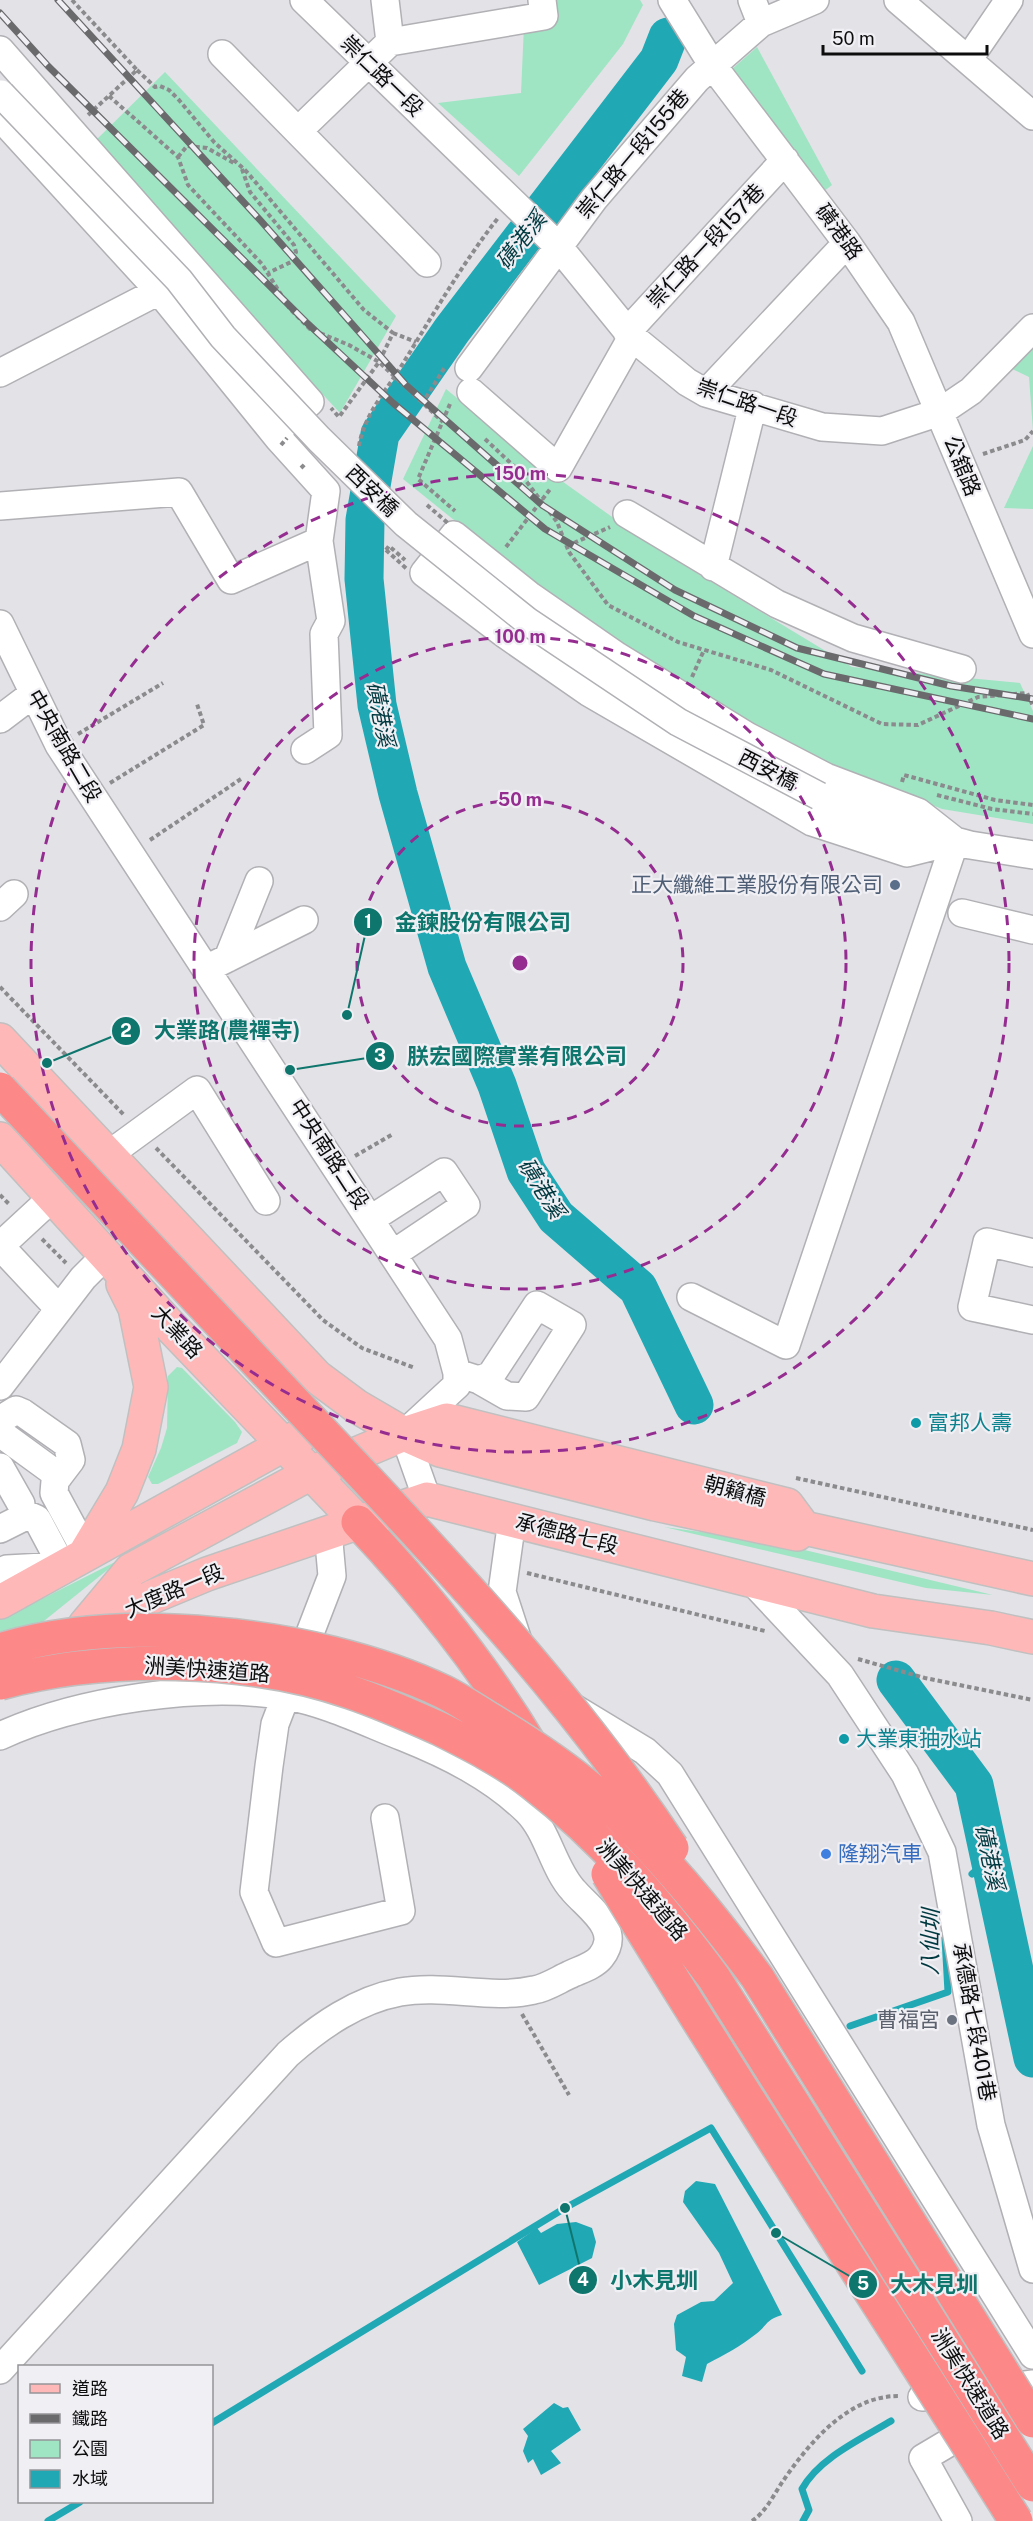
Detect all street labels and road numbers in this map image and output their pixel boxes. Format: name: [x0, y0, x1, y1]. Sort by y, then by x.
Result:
street label: 崇仁路一段: [336, 30, 429, 121]
street label: 崇仁路一段155巷: [571, 84, 694, 224]
street label: 崇仁路一段157巷: [642, 178, 770, 313]
street label: 磺港路: [811, 199, 868, 265]
street label: 崇仁路一段: [693, 374, 801, 431]
street label: 公舘路: [939, 432, 986, 500]
street label: 西安橋: [341, 460, 404, 522]
street label: 中央南路二段: [22, 685, 107, 807]
street label: 西安橋: [734, 744, 802, 795]
street label: 中央南路二段: [285, 1094, 374, 1213]
street label: 大業路: [147, 1300, 208, 1363]
street label: 朝籟橋: [701, 1470, 769, 1511]
street label: 承德路七段: [513, 1509, 621, 1558]
street label: 大度路一段: [121, 1559, 227, 1623]
street label: 洲美快速道路: [143, 1653, 271, 1686]
street label: 洲美快速道路: [592, 1834, 693, 1945]
street label: 承德路七段401巷: [948, 1941, 1001, 2103]
street label: 洲美快速道路: [926, 2324, 1014, 2444]

